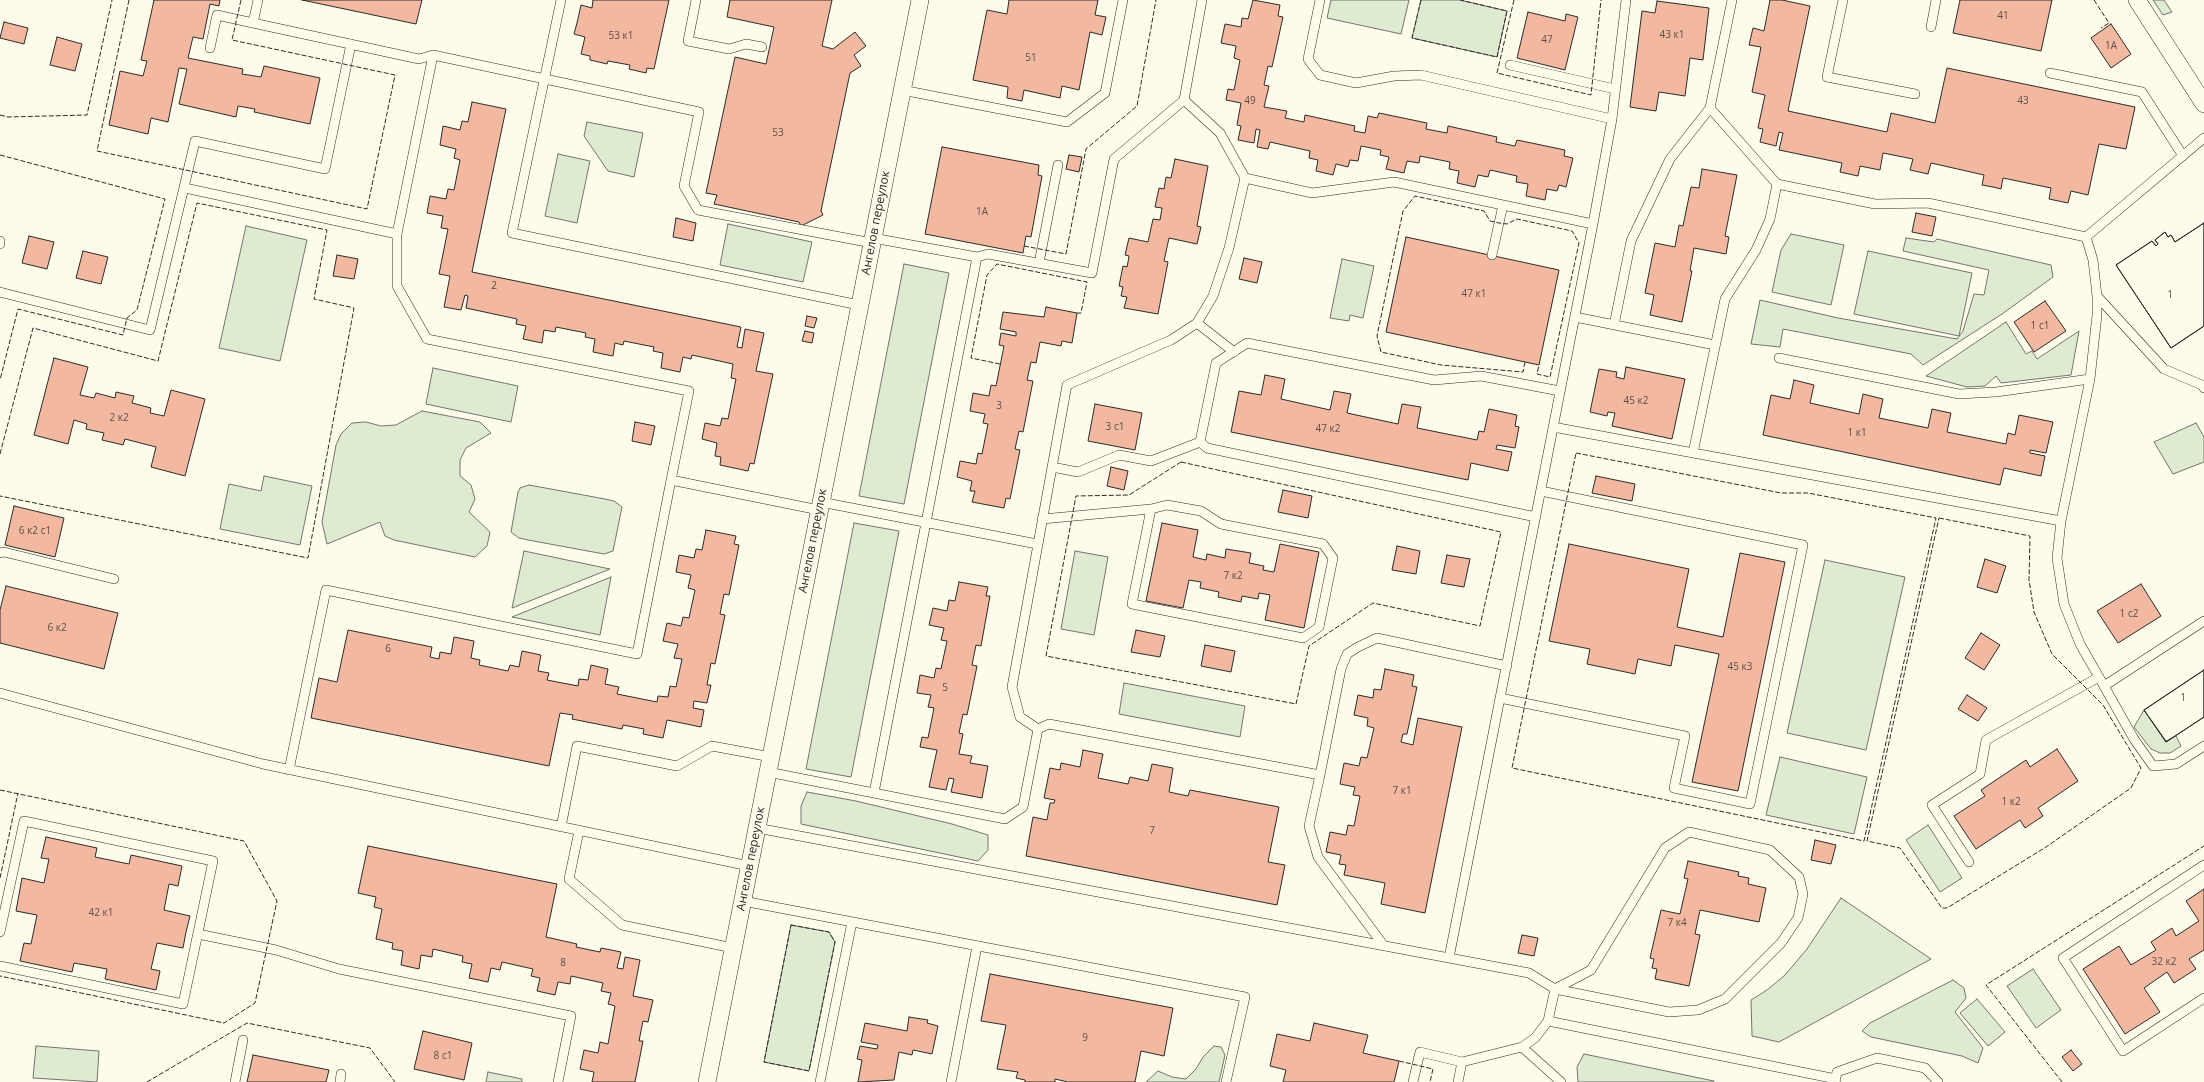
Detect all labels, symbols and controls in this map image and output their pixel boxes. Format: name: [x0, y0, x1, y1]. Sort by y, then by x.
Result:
house number: 41: [1997, 10, 2009, 22]
house number: 43 к1: [1660, 29, 1684, 41]
house number: 53 к1: [609, 30, 633, 42]
house number: 47: [1541, 34, 1553, 46]
house number: 1А: [2105, 40, 2117, 52]
house number: 51: [1025, 52, 1037, 64]
house number: 49: [1244, 95, 1256, 107]
house number: 43: [2017, 95, 2029, 107]
house number: 53: [772, 127, 784, 139]
street label: Ангелов переулок: [859, 170, 893, 276]
house number: 1А: [976, 206, 988, 218]
house number: 2: [491, 280, 497, 292]
house number: 47 к1: [1462, 288, 1486, 300]
house number: 1: [2167, 289, 2173, 301]
house number: 1 с1: [2031, 320, 2049, 332]
house number: 45 к2: [1624, 395, 1648, 407]
house number: 3: [996, 400, 1002, 412]
house number: 2 к2: [109, 412, 129, 424]
house number: 3 с1: [1106, 421, 1124, 433]
house number: 47 к2: [1316, 423, 1340, 435]
house number: 1 к1: [1847, 427, 1867, 439]
street label: Ангелов переулок: [796, 488, 830, 594]
house number: 6 к2 с1: [19, 525, 51, 537]
house number: 7 к2: [1223, 570, 1243, 582]
house number: 1 с2: [2120, 608, 2138, 620]
house number: 6 к2: [47, 622, 67, 634]
house number: 6: [385, 643, 391, 655]
house number: 45 к3: [1728, 661, 1752, 673]
house number: 5: [942, 682, 948, 694]
house number: 1: [2180, 692, 2186, 704]
house number: 7 к1: [1392, 785, 1412, 797]
house number: 1 к2: [2001, 796, 2021, 808]
street label: Ангелов переулок: [734, 806, 768, 912]
house number: 7: [1149, 825, 1155, 837]
house number: 42 к1: [89, 907, 113, 919]
house number: 7 к4: [1667, 917, 1687, 929]
house number: 32 к2: [2152, 956, 2176, 968]
house number: 8: [560, 957, 566, 969]
house number: 9: [1082, 1032, 1088, 1044]
house number: 8 с1: [434, 1050, 452, 1062]

